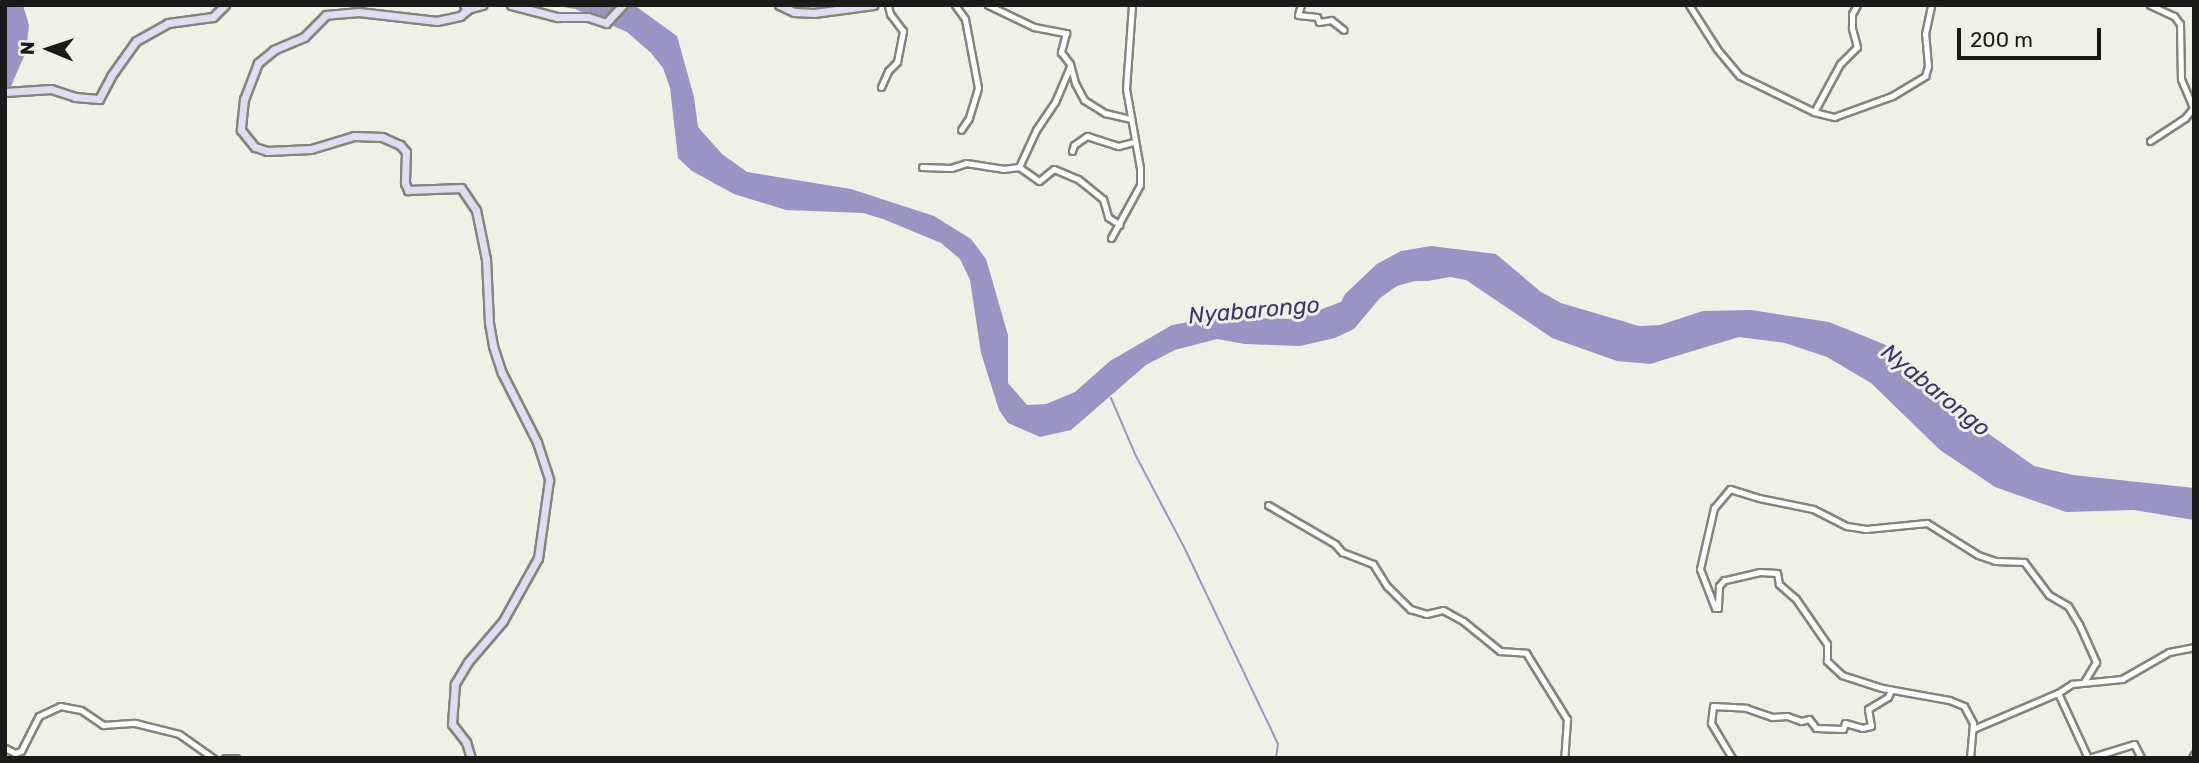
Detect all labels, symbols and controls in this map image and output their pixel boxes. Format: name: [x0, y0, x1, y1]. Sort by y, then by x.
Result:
north arrow: [14, 14, 84, 84]
scale bar: [1961, 14, 2104, 58]
text: 200 m: [1970, 27, 2033, 52]
text: N: [16, 41, 39, 55]
water label: Nyabarongo: [1187, 291, 1321, 329]
water label: Nyabarongo: [1876, 338, 1996, 442]

